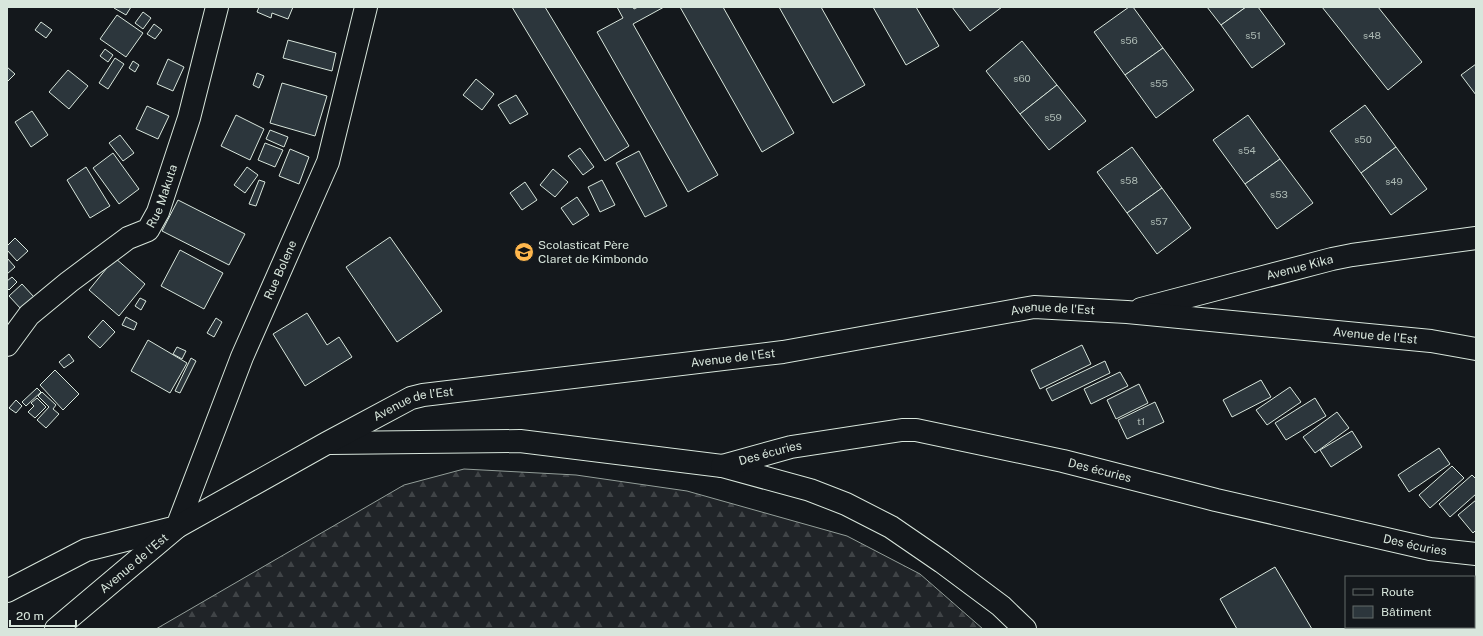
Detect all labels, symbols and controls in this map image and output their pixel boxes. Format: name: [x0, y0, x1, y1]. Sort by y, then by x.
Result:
house number: s51: [1245, 29, 1261, 41]
house number: s48: [1363, 29, 1381, 41]
house number: s56: [1120, 34, 1138, 46]
house number: s60: [1013, 72, 1031, 84]
house number: s55: [1150, 77, 1168, 89]
house number: s59: [1044, 111, 1062, 123]
house number: s50: [1354, 133, 1372, 145]
house number: s54: [1238, 144, 1256, 156]
street label: Rue Makuta: [144, 163, 180, 230]
house number: s58: [1120, 174, 1138, 186]
house number: s49: [1385, 175, 1403, 187]
house number: s53: [1270, 188, 1288, 200]
house number: s57: [1150, 215, 1168, 227]
street label: Rue Bolene: [261, 238, 300, 302]
place label: Scolasticat Père Claret de Kimbondo: [538, 238, 648, 266]
school or university icon: Scolasticat Père Claret de Kimbondo: [513, 241, 535, 263]
street label: Avenue Kika: [1265, 252, 1335, 283]
street label: Avenue de l'Est: [1009, 300, 1096, 318]
street label: Avenue de l'Est: [1332, 325, 1419, 347]
street label: Avenue de l'Est: [690, 346, 776, 370]
street label: Avenue de l'Est: [371, 384, 455, 424]
house number: t1: [1137, 415, 1145, 427]
street label: Des écuries: [737, 438, 803, 468]
street label: Des écuries: [1067, 456, 1133, 485]
street label: Avenue de l'Est: [97, 530, 171, 596]
street label: Des écuries: [1382, 531, 1448, 558]
legend: [1345, 576, 1475, 628]
text: Route: [1381, 585, 1414, 599]
scale bar: [10, 602, 76, 628]
text: Bâtiment: [1381, 605, 1432, 619]
text: 20 m: [16, 609, 44, 623]

